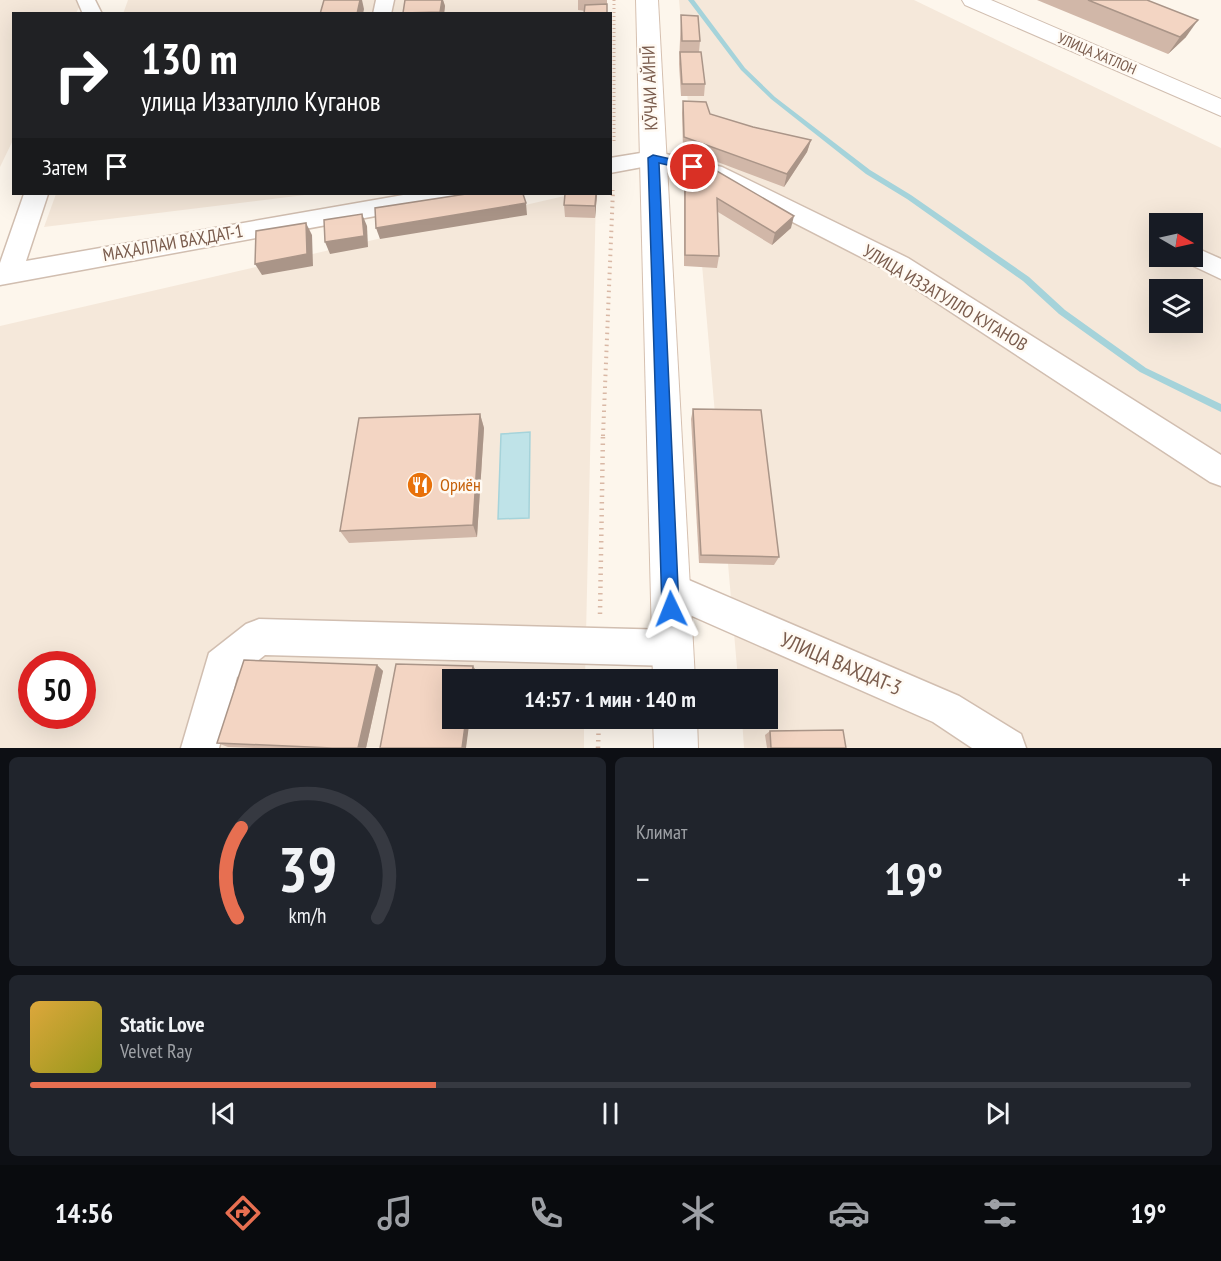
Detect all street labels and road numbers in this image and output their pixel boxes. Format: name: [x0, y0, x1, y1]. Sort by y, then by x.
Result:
street label: УЛИЦА ХАТЛОН: [1055, 28, 1140, 79]
street label: КӮЧАИ АЙНӢ: [637, 45, 662, 131]
street label: МАҲАЛЛАИ ВАҲДАТ-1: [101, 219, 245, 266]
street label: УЛИЦА ИЗЗАТУЛЛО КУГАНОВ: [859, 239, 1032, 356]
street label: УЛИЦА ВАХДАТ-3: [776, 626, 906, 701]

